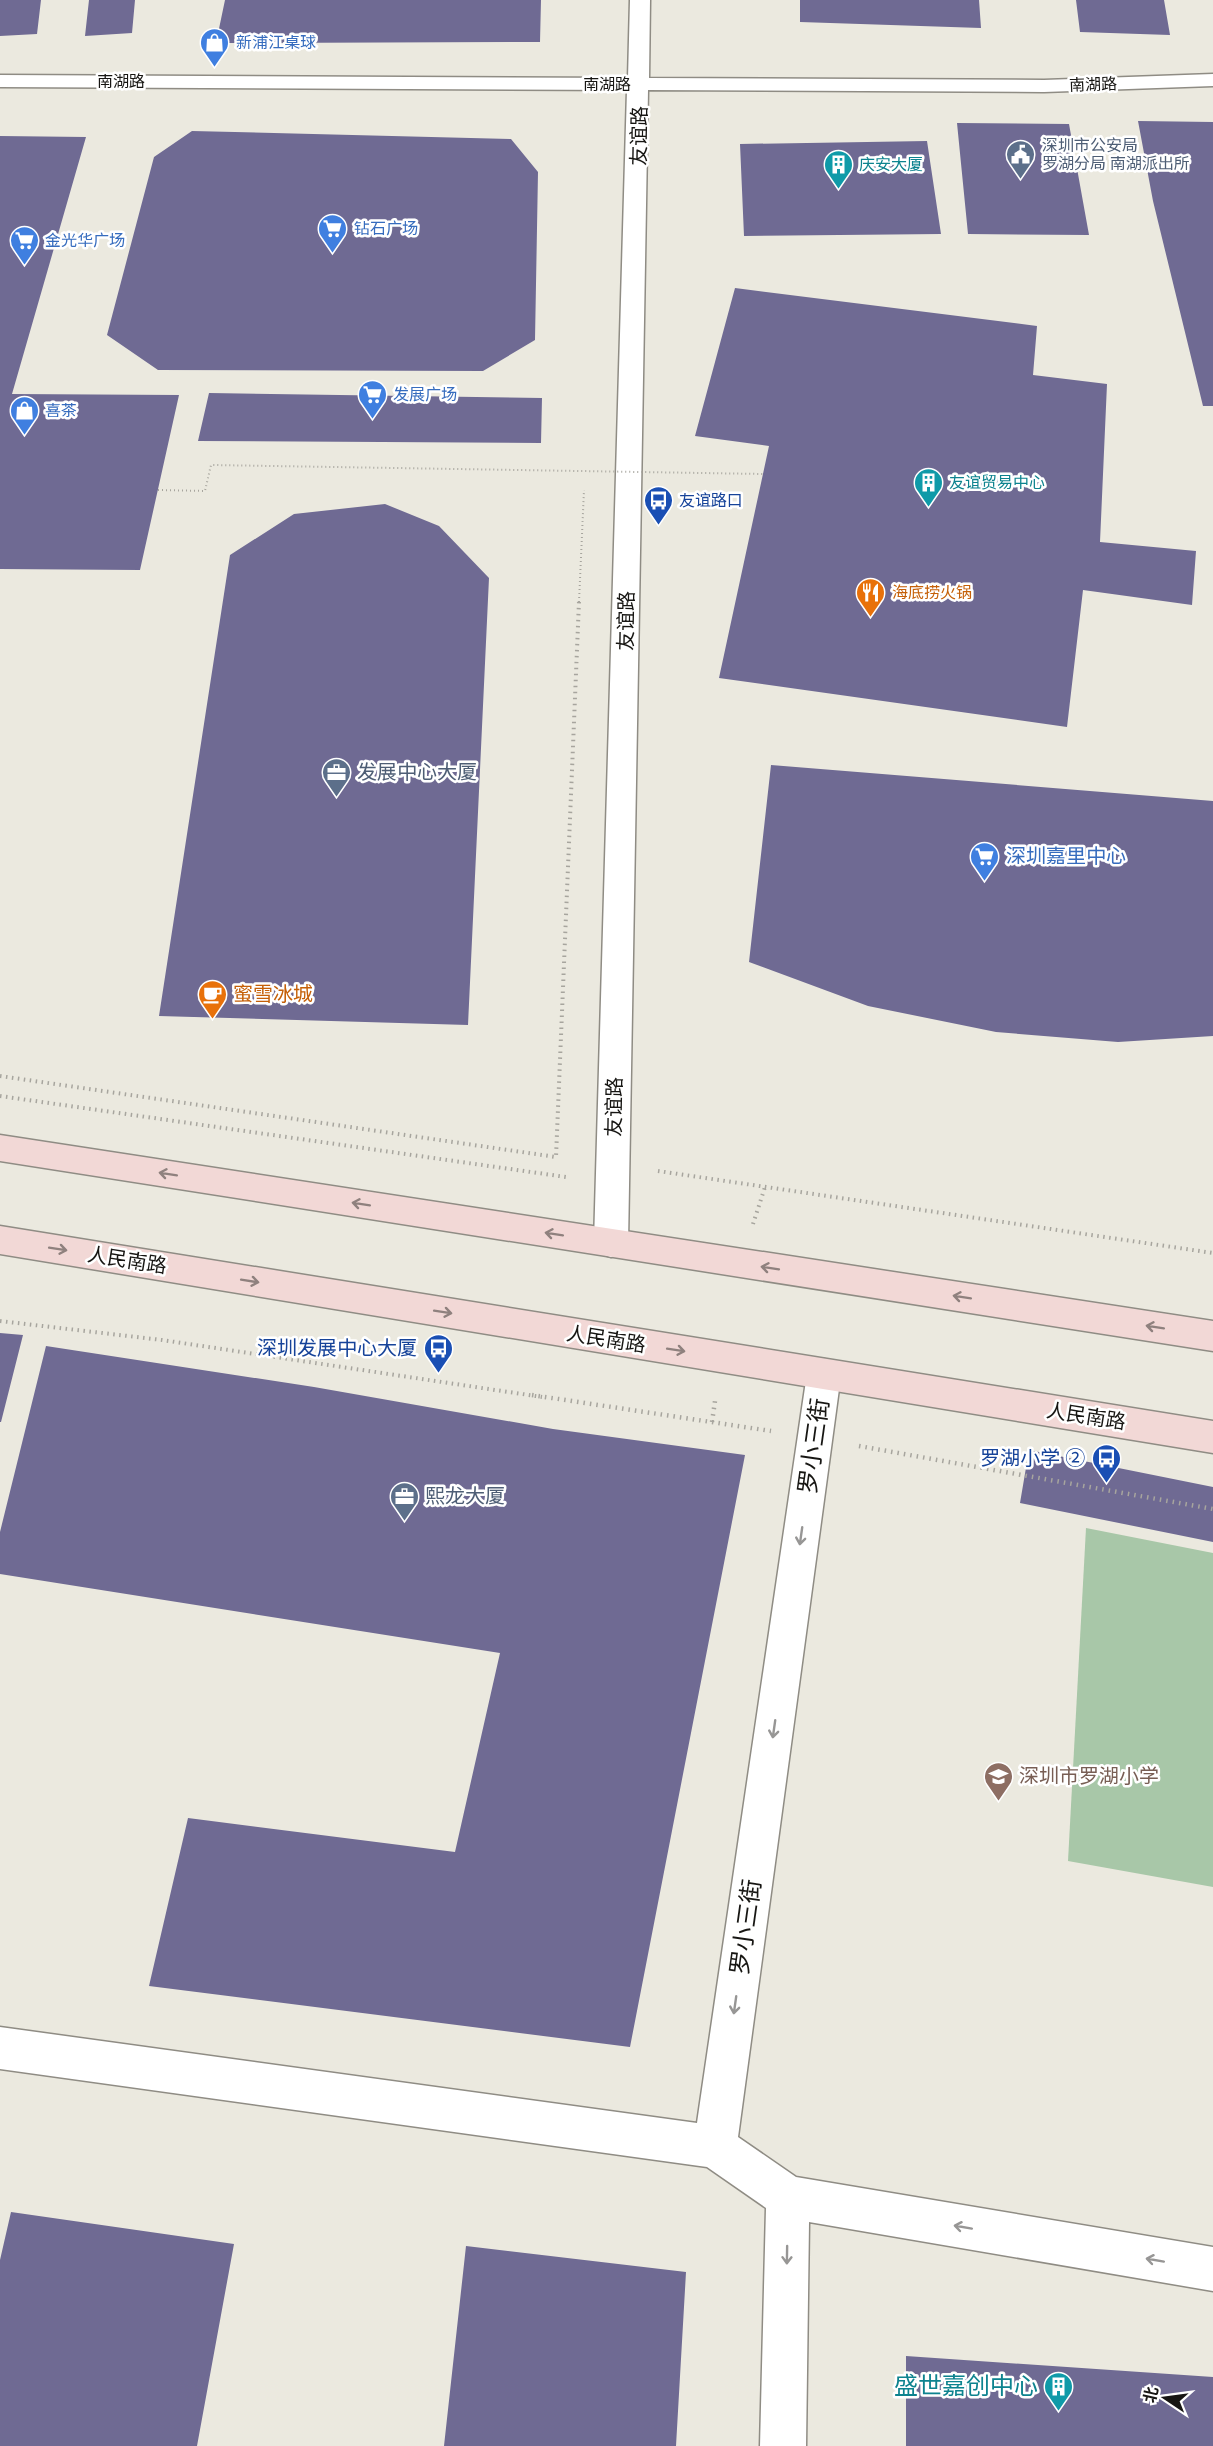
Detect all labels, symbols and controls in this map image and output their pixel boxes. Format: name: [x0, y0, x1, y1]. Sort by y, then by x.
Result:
shop icon: 新浦江桌球: [199, 26, 231, 68]
place label: 新浦江桌球: [236, 31, 316, 53]
street label: 南湖路: [97, 70, 145, 92]
street label: 南湖路: [1069, 72, 1117, 96]
street label: 南湖路: [583, 73, 631, 95]
street label: 友谊路: [624, 106, 654, 166]
place label: 深圳市公安局 罗湖分局 南湖派出所: [1042, 134, 1190, 174]
public building icon: 深圳市公安局 罗湖分局 南湖派出所: [1005, 138, 1037, 180]
building icon: 庆安大厦: [822, 148, 854, 190]
place label: 庆安大厦: [859, 153, 923, 175]
supermarket icon: 钻石广场: [317, 212, 349, 254]
place label: 钻石广场: [354, 217, 418, 239]
supermarket icon: 金光华广场: [8, 224, 40, 266]
place label: 金光华广场: [45, 229, 125, 251]
supermarket icon: 发展广场: [356, 378, 388, 420]
place label: 发展广场: [393, 383, 457, 405]
shop icon: 喜茶: [8, 394, 40, 436]
place label: 喜茶: [45, 399, 77, 421]
building icon: 友谊贸易中心: [912, 466, 944, 508]
place label: 友谊贸易中心: [949, 471, 1045, 493]
bus stop icon: 友谊路口: [642, 484, 674, 526]
place label: 友谊路口: [679, 489, 743, 511]
restaurant icon: 海底捞火锅: [855, 576, 887, 618]
place label: 海底捞火锅: [892, 581, 972, 603]
street label: 友谊路: [611, 591, 641, 651]
office icon: 发展中心大厦: [320, 756, 352, 798]
place label: 发展中心大厦: [357, 758, 477, 786]
supermarket icon: 深圳嘉里中心: [969, 840, 1001, 882]
place label: 深圳嘉里中心: [1006, 842, 1126, 870]
cafe icon: 蜜雪冰城: [196, 978, 228, 1020]
place label: 蜜雪冰城: [233, 980, 313, 1008]
street label: 友谊路: [599, 1077, 629, 1137]
one-way arrow: [159, 1169, 179, 1180]
one-way arrow: [351, 1198, 371, 1209]
one-way arrow: [544, 1228, 564, 1239]
street label: 人民南路: [85, 1240, 169, 1280]
one-way arrow: [47, 1244, 67, 1255]
one-way arrow: [760, 1262, 780, 1273]
one-way arrow: [240, 1275, 260, 1286]
one-way arrow: [953, 1292, 973, 1303]
one-way arrow: [432, 1307, 452, 1318]
street label: 人民南路: [564, 1319, 648, 1359]
one-way arrow: [1146, 1322, 1166, 1333]
bus stop icon: 深圳发展中心大厦: [422, 1332, 454, 1374]
place label: 深圳发展中心大厦: [257, 1334, 417, 1362]
one-way arrow: [666, 1345, 686, 1356]
street label: 罗小三街: [790, 1396, 837, 1496]
street label: 人民南路: [1044, 1396, 1128, 1436]
bus stop icon: 罗湖小学 ②: [1090, 1442, 1122, 1484]
place label: 罗湖小学 ②: [980, 1444, 1085, 1472]
office icon: 熙龙大厦: [388, 1480, 420, 1522]
place label: 熙龙大厦: [425, 1482, 505, 1510]
one-way arrow: [796, 1525, 807, 1545]
one-way arrow: [768, 1718, 779, 1738]
school or university icon: 深圳市罗湖小学: [982, 1760, 1014, 1802]
place label: 深圳市罗湖小学: [1019, 1762, 1159, 1790]
street label: 罗小三街: [722, 1877, 769, 1977]
one-way arrow: [730, 1995, 741, 2015]
one-way arrow: [954, 2221, 973, 2232]
one-way arrow: [781, 2245, 792, 2265]
one-way arrow: [1146, 2254, 1166, 2265]
north arrow: [1135, 2368, 1195, 2428]
place label: 盛世嘉创中心: [894, 2369, 1038, 2402]
building icon: 盛世嘉创中心: [1043, 2370, 1075, 2412]
text: 北: [1138, 2384, 1163, 2405]

